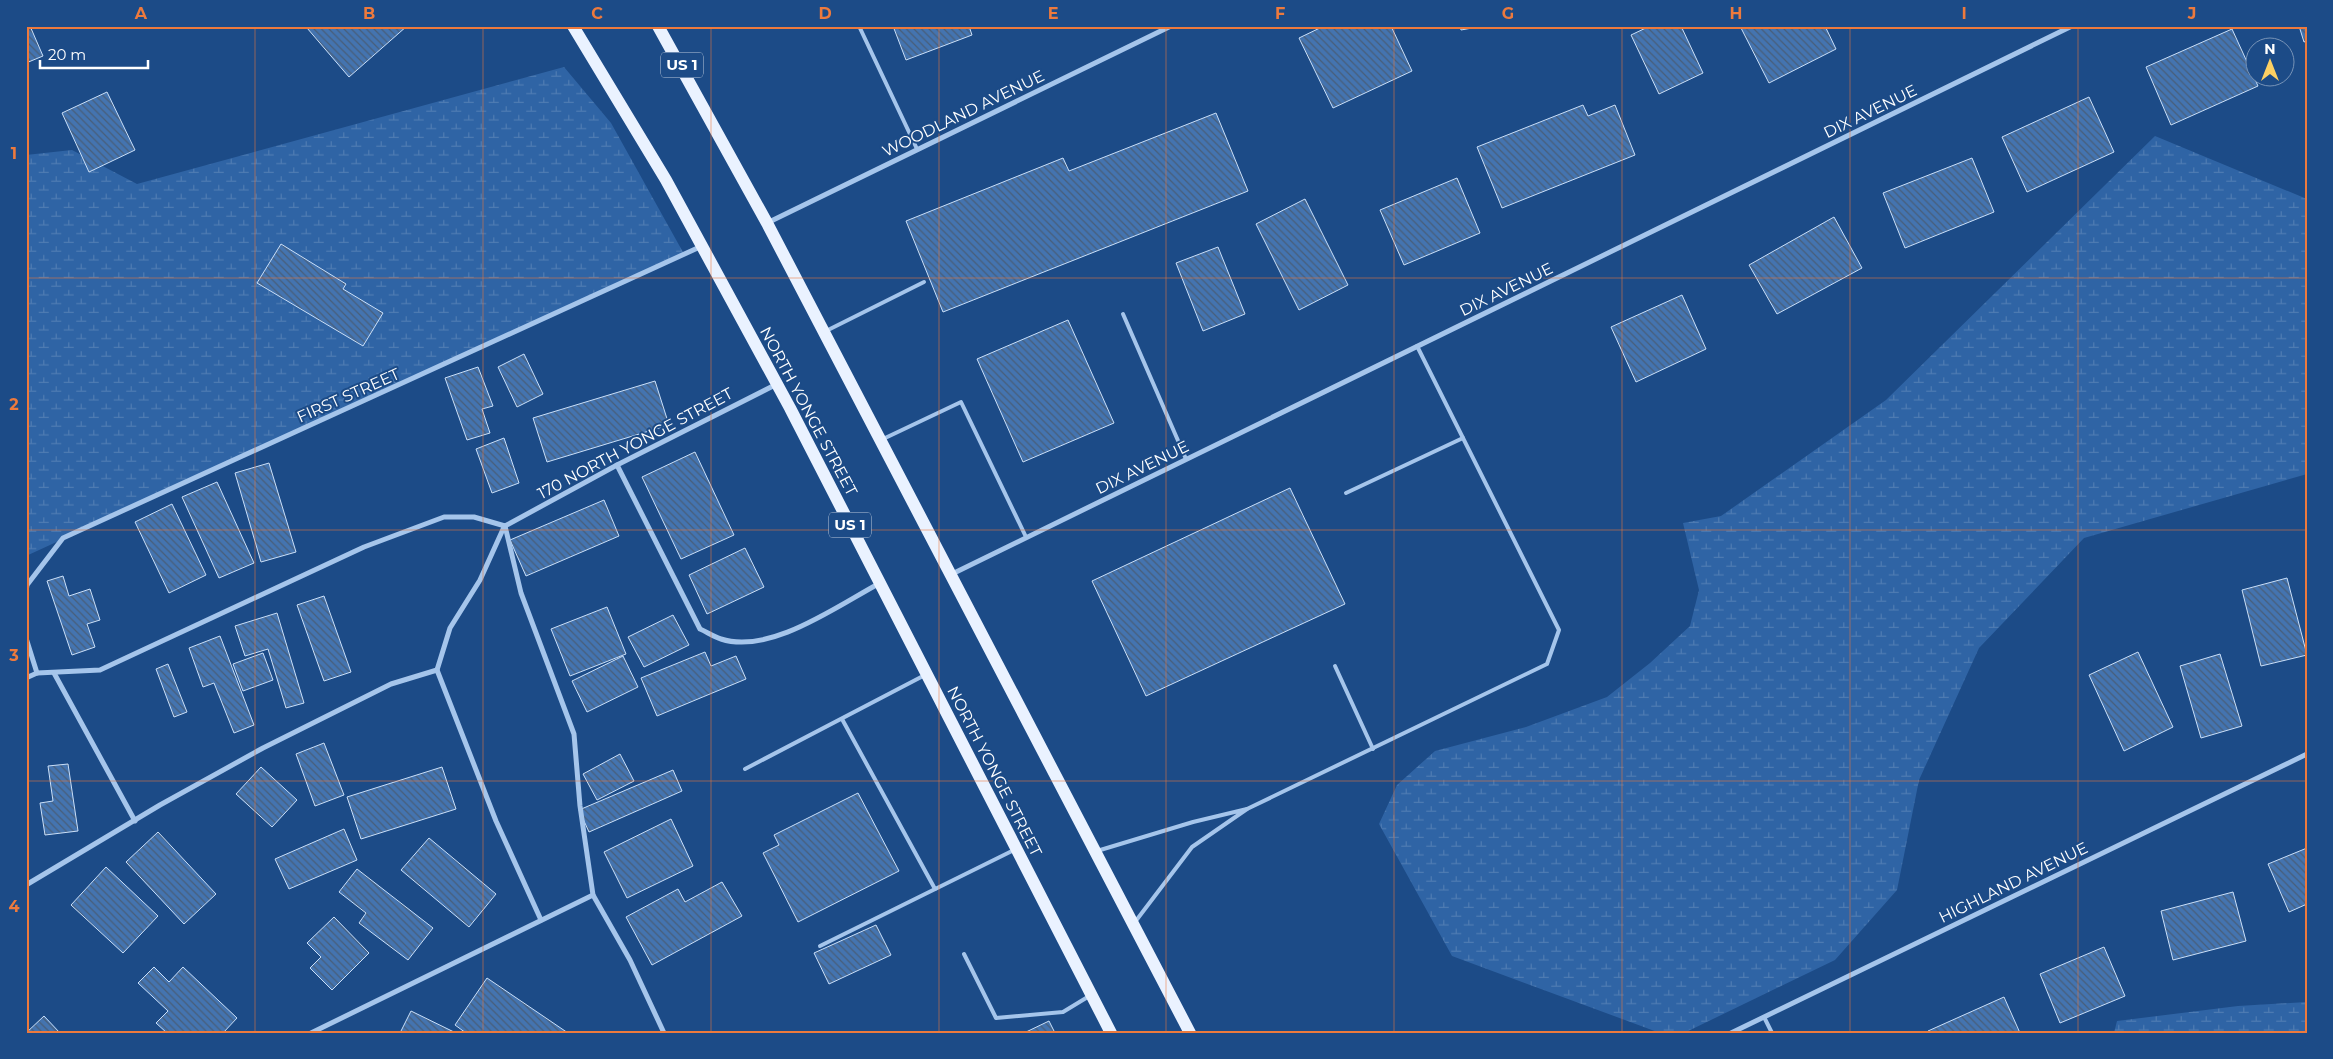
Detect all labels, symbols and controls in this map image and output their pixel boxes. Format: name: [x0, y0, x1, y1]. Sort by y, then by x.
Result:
text: A: [134, 4, 148, 23]
text: B: [363, 4, 375, 23]
text: C: [591, 4, 603, 23]
text: D: [818, 4, 832, 23]
text: E: [1048, 4, 1058, 23]
text: F: [1275, 4, 1285, 23]
text: G: [1502, 4, 1514, 23]
text: H: [1730, 4, 1742, 23]
text: I: [1961, 4, 1967, 23]
text: J: [2187, 4, 2196, 23]
scale bar: [40, 38, 148, 70]
north arrow: [2246, 38, 2296, 88]
text: N: [2264, 40, 2276, 58]
text: 20 m: [48, 45, 86, 64]
road number: US 1: [661, 52, 703, 78]
street label: WOODLAND AVENUE: [879, 66, 1047, 161]
street label: DIX AVENUE: [1821, 81, 1920, 142]
text: 1: [11, 144, 17, 163]
street label: DIX AVENUE: [1457, 259, 1556, 320]
street label: NORTH YONGE STREET: [756, 324, 862, 500]
street label: FIRST STREET: [294, 364, 403, 427]
street label: 170 NORTH YONGE STREET: [534, 383, 737, 503]
text: 2: [9, 395, 19, 414]
street label: DIX AVENUE: [1093, 437, 1192, 498]
road number: US 1: [829, 512, 871, 538]
text: 3: [8, 646, 19, 665]
street label: NORTH YONGE STREET: [943, 683, 1046, 860]
street label: HIGHLAND AVENUE: [1936, 838, 2091, 927]
text: 4: [8, 897, 20, 916]

